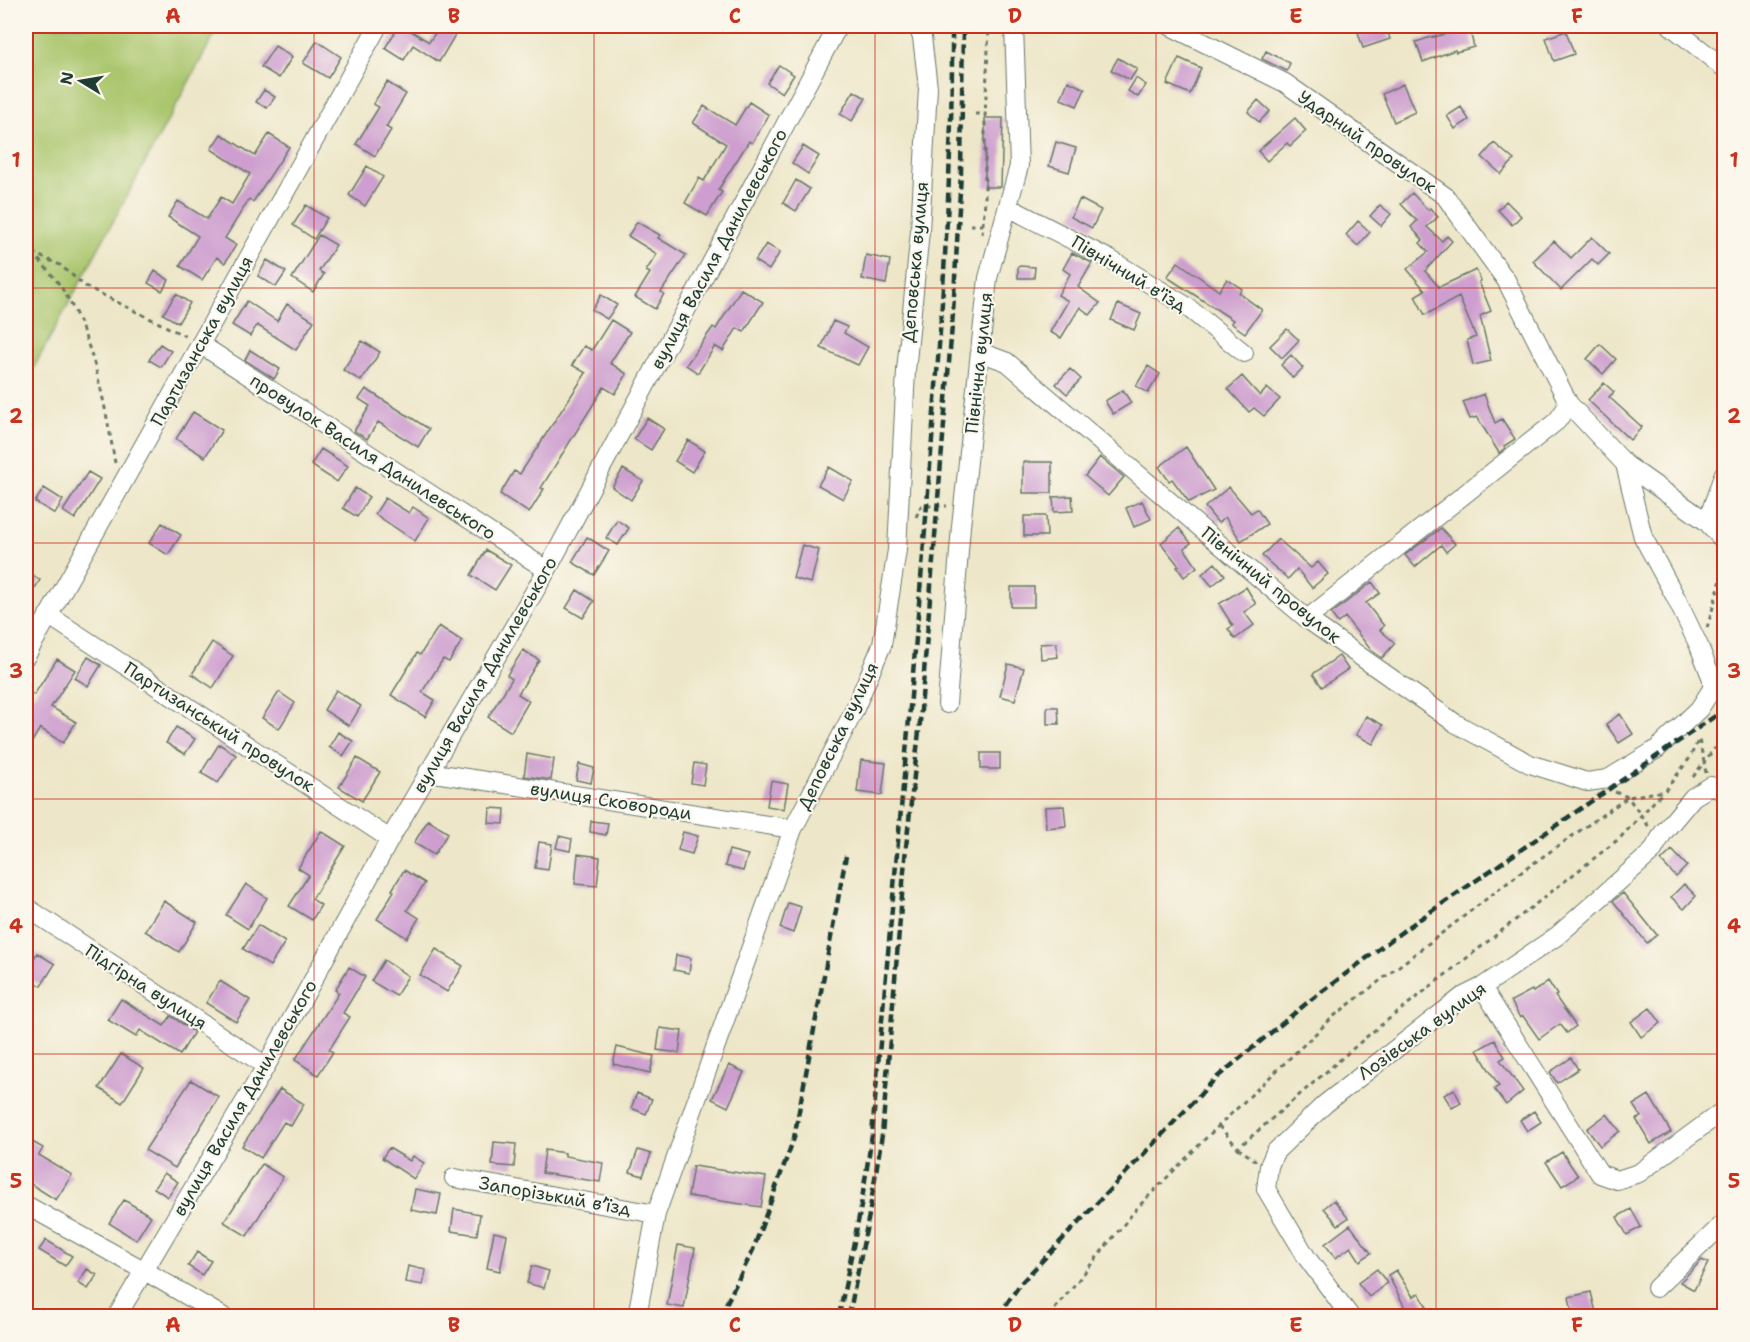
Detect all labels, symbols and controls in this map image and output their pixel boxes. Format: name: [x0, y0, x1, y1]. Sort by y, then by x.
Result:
text: A: [165, 3, 181, 29]
text: B: [448, 3, 460, 29]
text: C: [729, 3, 741, 29]
text: D: [1008, 3, 1022, 29]
text: E: [1289, 3, 1303, 29]
text: F: [1571, 3, 1583, 29]
north arrow: [51, 51, 111, 111]
text: N: [55, 70, 78, 86]
street label: Ударний провулок: [1293, 85, 1442, 199]
street label: вулиця Василя Данилевського: [645, 124, 793, 374]
text: 1: [11, 147, 21, 173]
text: 1: [1729, 147, 1739, 173]
street label: Деповська вулиця: [896, 181, 934, 343]
street label: Північний в'їзд: [1067, 230, 1192, 318]
street label: Партизанська вулиця: [145, 252, 259, 430]
street label: Північна вулиця: [960, 291, 998, 435]
street label: провулок Василя Данилевського: [246, 368, 500, 546]
text: 2: [9, 403, 23, 429]
text: 2: [1727, 403, 1741, 429]
street label: Північний провулок: [1196, 521, 1346, 649]
street label: вулиця Василя Данилевського: [407, 552, 563, 798]
street label: Партизанський провулок: [119, 656, 319, 798]
text: 3: [9, 658, 23, 684]
street label: Деповська вулиця: [792, 658, 884, 814]
text: 3: [1727, 658, 1741, 684]
street label: вулиця Сковороди: [528, 776, 694, 826]
text: 4: [9, 913, 23, 939]
text: 4: [1727, 913, 1741, 939]
street label: Підгірна вулиця: [80, 939, 212, 1035]
street label: вулиця Василя Данилевського: [167, 975, 323, 1221]
street label: Лозівська вулиця: [1353, 976, 1491, 1086]
text: 5: [10, 1168, 22, 1194]
text: 5: [1728, 1168, 1740, 1194]
street label: Запорізький вʼїзд: [477, 1171, 633, 1221]
text: A: [165, 1312, 181, 1338]
text: B: [448, 1312, 460, 1338]
text: C: [729, 1312, 741, 1338]
text: D: [1008, 1312, 1022, 1338]
text: E: [1289, 1312, 1303, 1338]
text: F: [1571, 1312, 1583, 1338]

